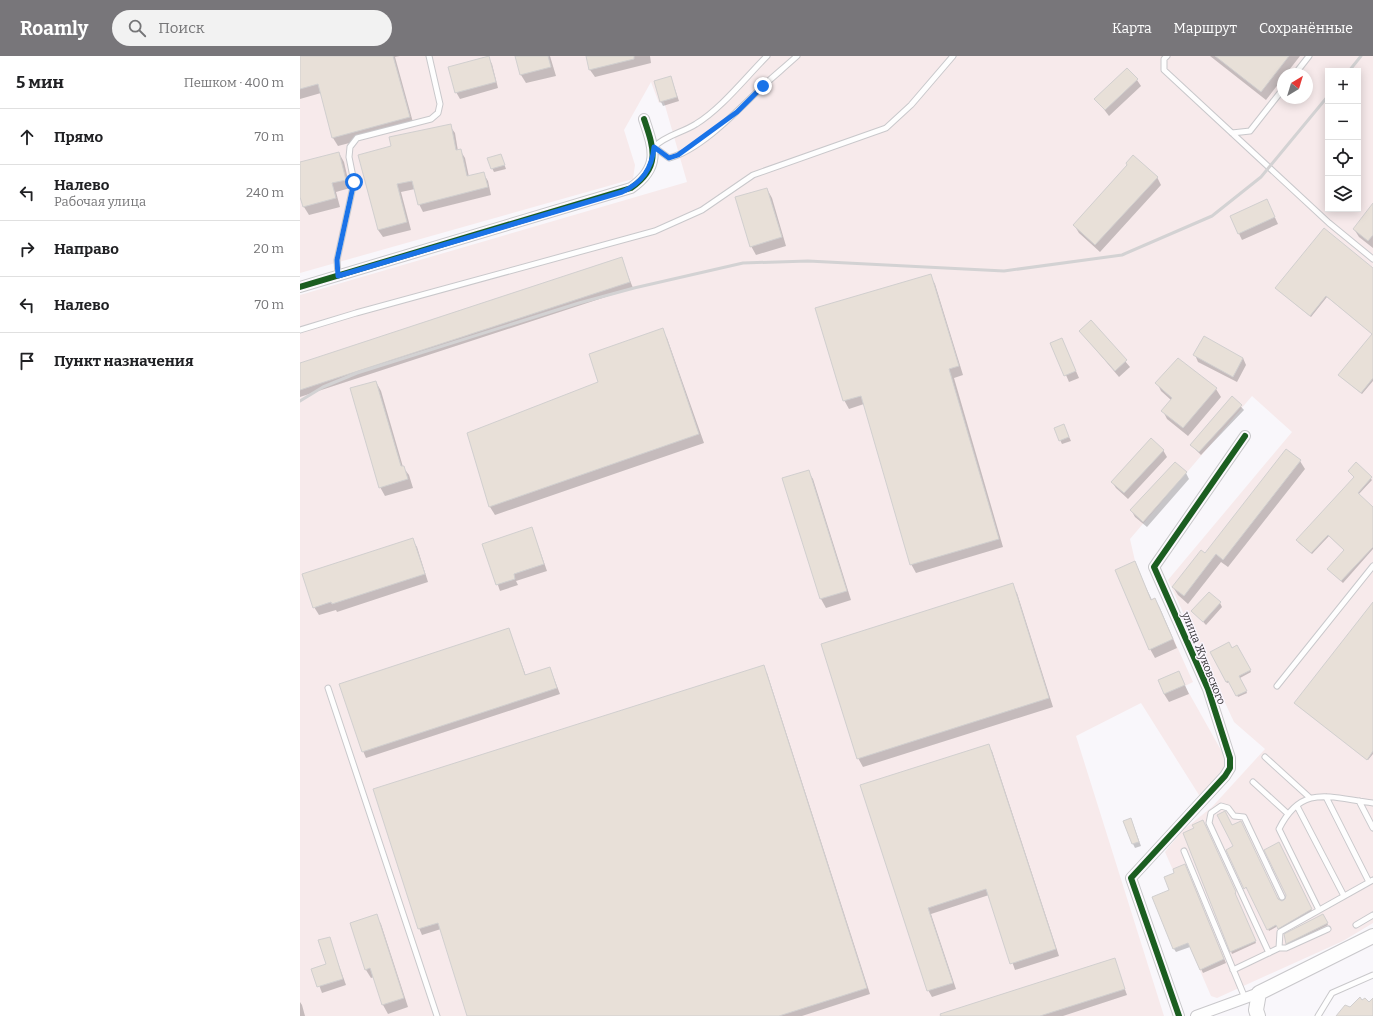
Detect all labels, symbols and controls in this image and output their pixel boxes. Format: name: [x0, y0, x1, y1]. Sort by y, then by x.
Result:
search box: [112, 10, 392, 46]
text: Roamly: [20, 17, 88, 40]
icon: search: [126, 17, 148, 39]
text: Поиск: [158, 19, 205, 37]
text: Карта: [1112, 20, 1152, 37]
text: Маршрут: [1174, 20, 1237, 37]
text: Сохранённые: [1259, 20, 1353, 37]
north arrow: [1277, 68, 1313, 104]
map controls: [1325, 68, 1361, 212]
button: +: [1325, 68, 1361, 104]
text: 5 мин: [16, 72, 64, 93]
text: Пешком · 400 m: [184, 75, 284, 90]
route end: [754, 77, 772, 95]
button: −: [1325, 104, 1361, 140]
icon: ahead: [16, 126, 38, 148]
text: Прямо: [54, 128, 103, 146]
text: 70 m: [254, 129, 284, 144]
button: locate: [1325, 140, 1361, 176]
route start: [345, 173, 363, 191]
text: Налево: [54, 176, 109, 194]
button: layers: [1325, 176, 1361, 212]
icon: left: [16, 182, 38, 204]
text: 240 m: [246, 185, 284, 200]
text: Рабочая улица: [54, 194, 146, 209]
icon: right: [16, 238, 38, 260]
text: Направо: [54, 240, 119, 258]
text: 20 m: [254, 241, 284, 256]
icon: left: [16, 294, 38, 316]
text: Налево: [54, 296, 109, 314]
text: 70 m: [254, 297, 284, 312]
icon: arrive: [16, 350, 38, 372]
text: Пункт назначения: [54, 352, 194, 370]
street label: улица Жуковского: [1179, 609, 1228, 706]

